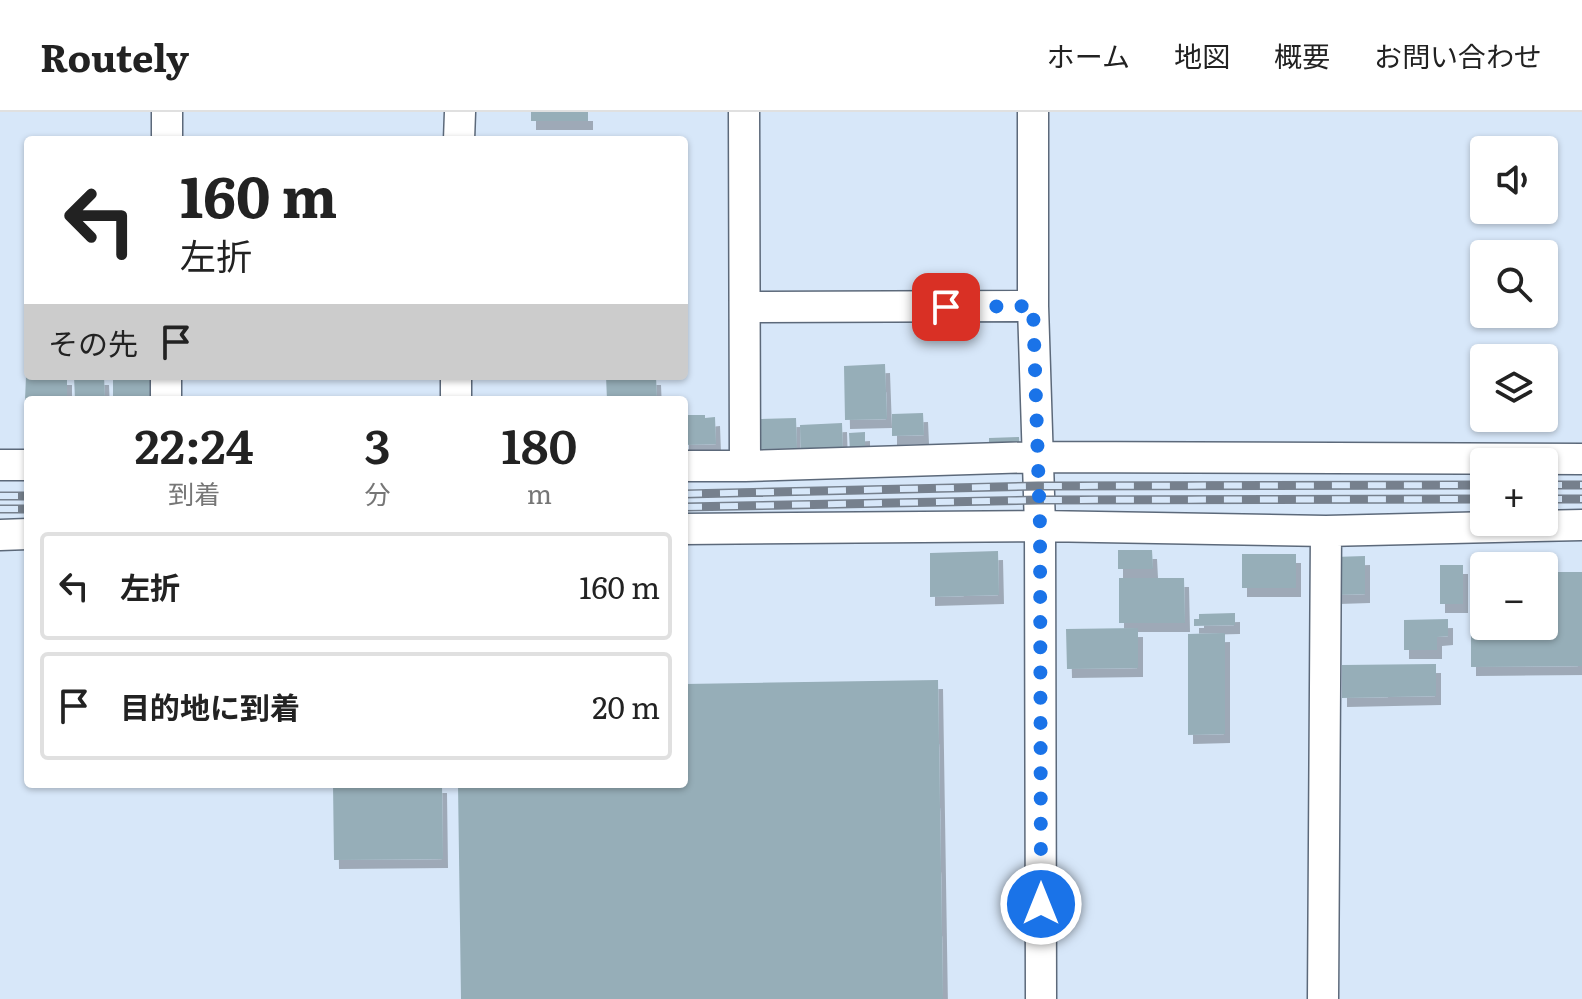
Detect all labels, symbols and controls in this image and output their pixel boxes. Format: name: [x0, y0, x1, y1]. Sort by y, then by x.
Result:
text: Routely: [40, 27, 189, 84]
text: ホーム: [1047, 34, 1130, 76]
text: 地図: [1174, 34, 1230, 76]
text: 概要: [1274, 34, 1330, 76]
text: お問い合わせ: [1374, 34, 1542, 76]
map controls: [1470, 136, 1558, 640]
button: sound: [1470, 136, 1558, 224]
text: 160 m: [180, 152, 337, 235]
icon: left: [48, 168, 152, 272]
text: 左折: [180, 228, 252, 281]
button: search: [1470, 240, 1558, 328]
pin: [912, 273, 980, 341]
icon: arrive: [924, 285, 968, 329]
text: その先: [48, 320, 138, 364]
icon: arrive: [154, 320, 198, 364]
button: layers: [1470, 344, 1558, 432]
text: 22:24: [135, 408, 254, 479]
text: 3: [364, 408, 391, 479]
text: 180: [501, 408, 577, 479]
button: +: [1470, 448, 1558, 536]
text: 到着: [168, 473, 220, 512]
text: 分: [365, 473, 391, 512]
text: m: [527, 473, 552, 512]
button: −: [1470, 552, 1558, 640]
icon: left: [52, 564, 96, 608]
text: 左折: [120, 564, 180, 608]
text: 160 m: [579, 564, 660, 608]
icon: arrive: [52, 684, 96, 728]
text: 目的地に到着: [120, 684, 300, 728]
text: 20 m: [592, 684, 660, 728]
position arrow: [999, 862, 1083, 946]

